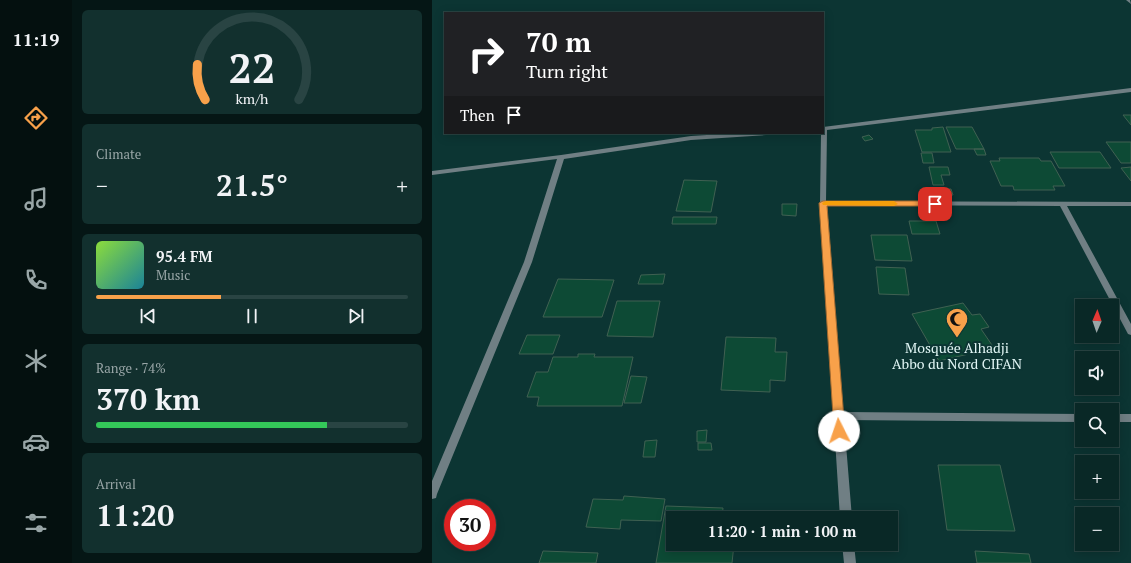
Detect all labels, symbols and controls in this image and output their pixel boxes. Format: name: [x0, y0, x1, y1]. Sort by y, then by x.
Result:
text: 70 m: [526, 23, 591, 60]
text: 11:19: [13, 27, 59, 51]
icon: right: [460, 28, 512, 80]
text: 22: [228, 40, 276, 95]
text: Turn right: [526, 59, 608, 83]
text: km/h: [236, 89, 269, 108]
icon: directions: [22, 104, 50, 132]
icon: arrive: [503, 104, 525, 126]
text: Then: [460, 105, 495, 125]
text: Climate: [96, 145, 141, 163]
text: 21.5°: [216, 165, 288, 205]
text: −: [96, 171, 108, 200]
text: +: [396, 171, 408, 200]
icon: music: [22, 185, 50, 213]
pin: [918, 187, 952, 221]
icon: arrive: [924, 193, 946, 215]
text: 95.4 FM: [156, 246, 213, 266]
icon: phone: [22, 266, 50, 294]
text: Music: [156, 266, 190, 284]
north arrow: [1075, 299, 1119, 343]
map controls: [1075, 299, 1119, 551]
icon: previous: [137, 305, 159, 327]
icon: pause: [241, 305, 263, 327]
icon: next: [345, 305, 367, 327]
mosque icon: Mosquée Alhadji Abbo du Nord CIFAN: [944, 306, 970, 339]
place label: Mosquée Alhadji Abbo du Nord CIFAN: [892, 338, 1022, 373]
icon: climate: [22, 347, 50, 375]
button: sound: [1075, 351, 1119, 395]
text: Range · 74%: [96, 359, 166, 377]
text: 370 km: [96, 379, 200, 419]
button: search: [1075, 403, 1119, 447]
position arrow: [818, 410, 860, 452]
icon: car: [22, 428, 50, 456]
button: +: [1075, 455, 1119, 499]
text: Arrival: [96, 475, 136, 493]
text: 11:20: [96, 495, 174, 535]
speed limit sign: 30: [444, 499, 496, 551]
button: −: [1075, 507, 1119, 551]
icon: filters: [22, 509, 50, 537]
text: 11:20 · 1 min · 100 m: [708, 521, 856, 541]

